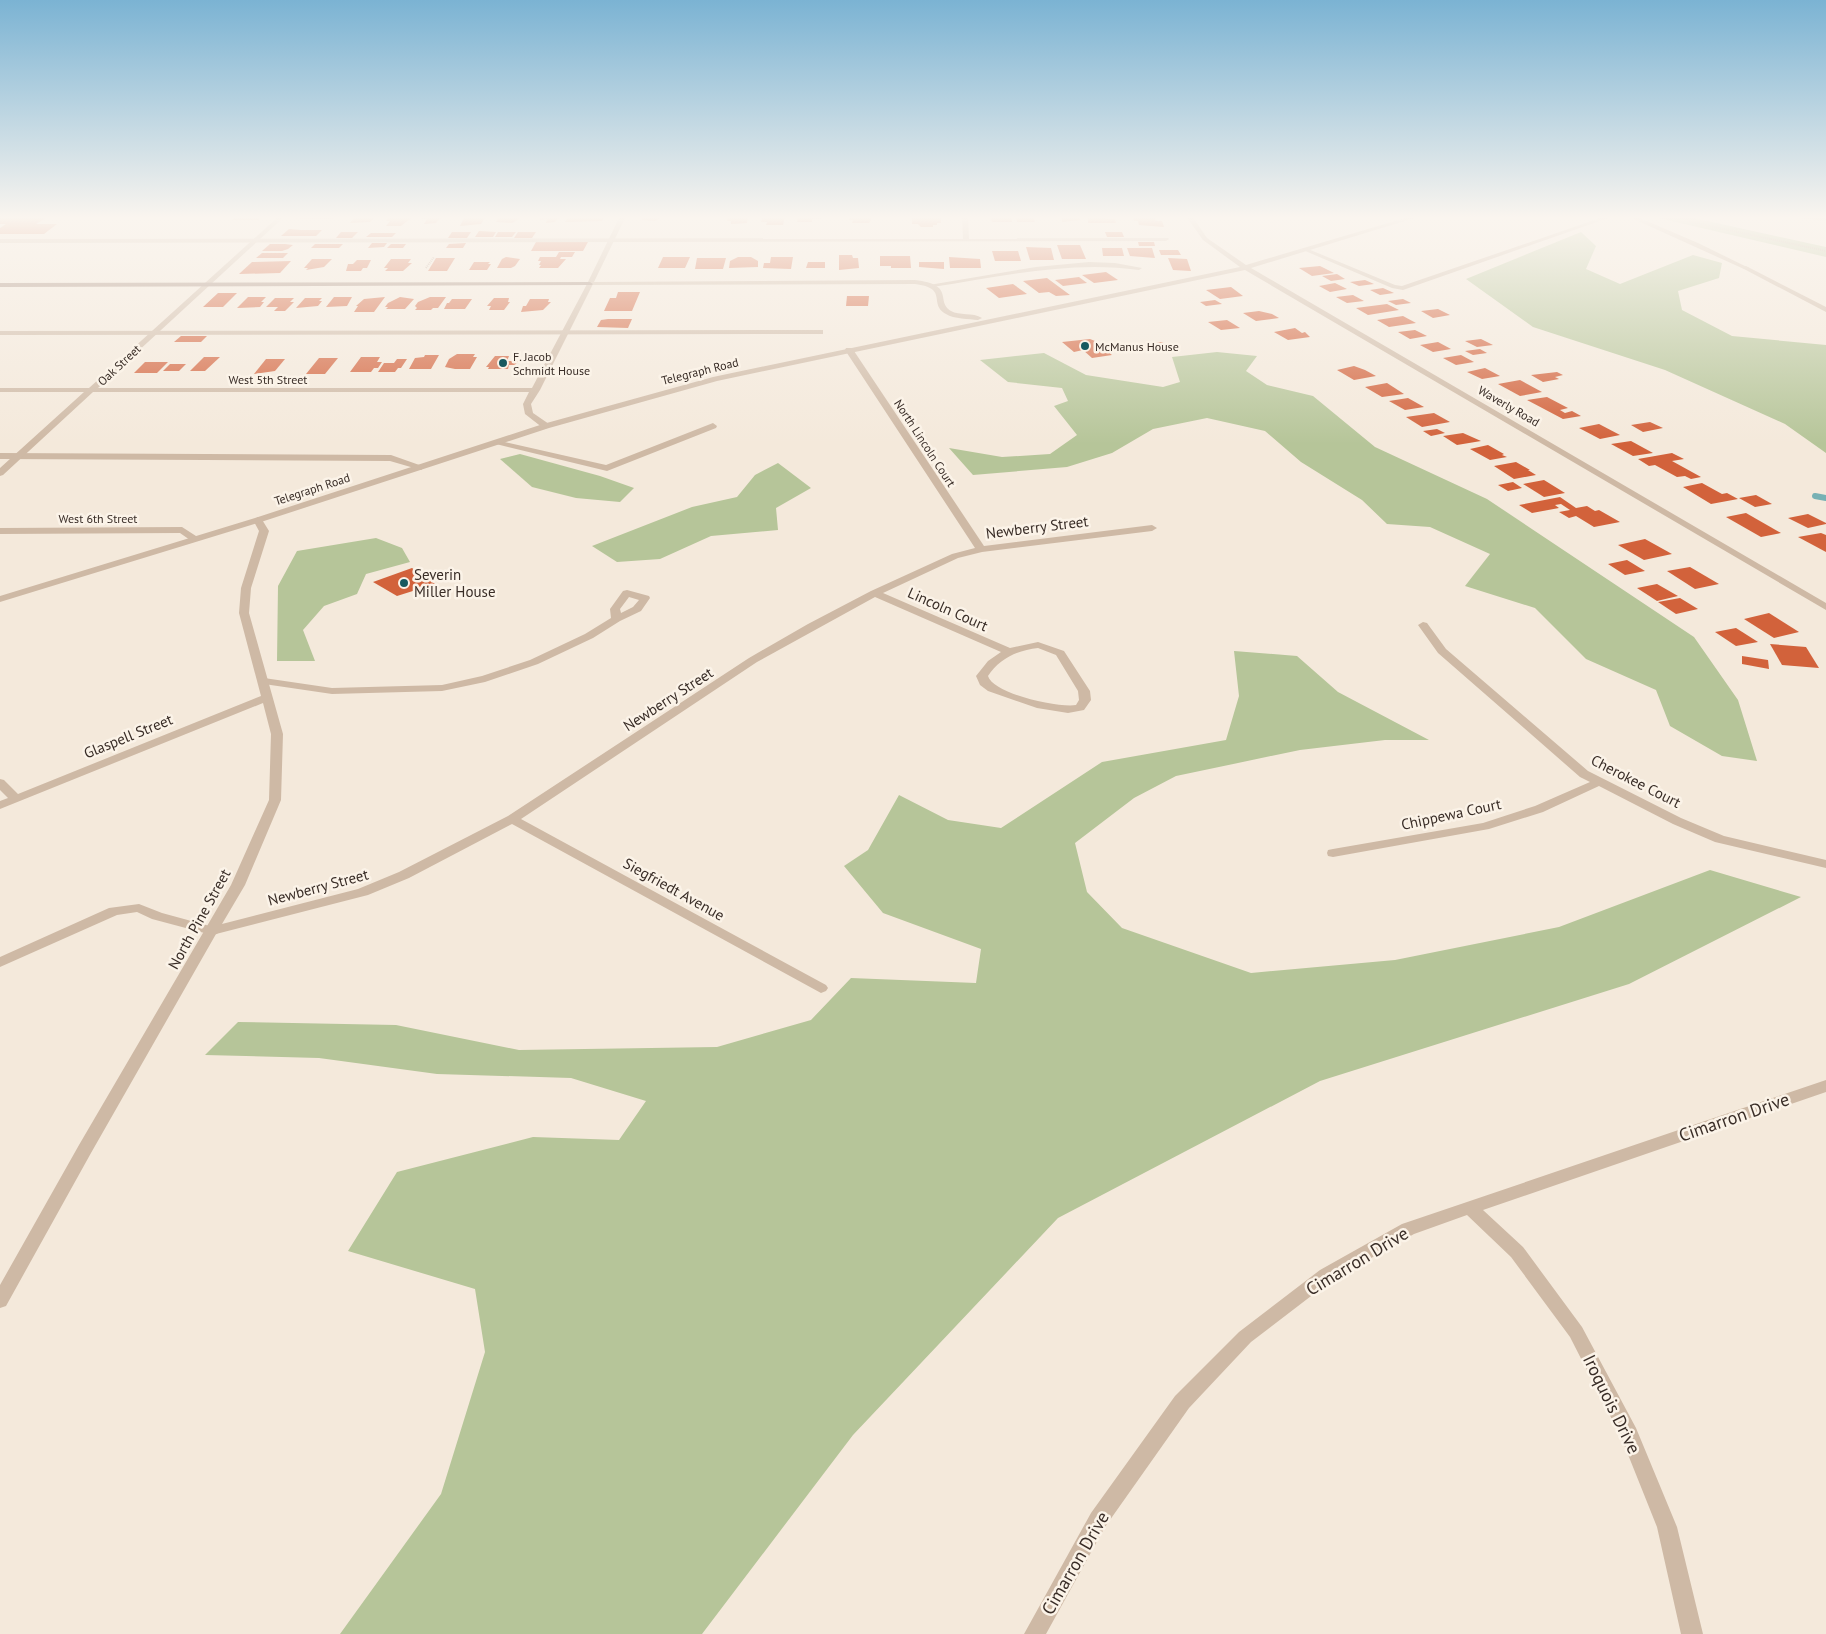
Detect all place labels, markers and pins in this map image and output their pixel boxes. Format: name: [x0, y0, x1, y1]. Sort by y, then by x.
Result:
place label: McManus House: [1095, 339, 1179, 354]
marker: McManus House: [1079, 340, 1091, 352]
place label: F. Jacob Schmidt House: [513, 349, 590, 378]
marker: F. Jacob Schmidt House: [497, 357, 509, 369]
place label: Severin Miller House: [414, 565, 496, 601]
marker: Severin Miller House: [398, 577, 410, 589]

